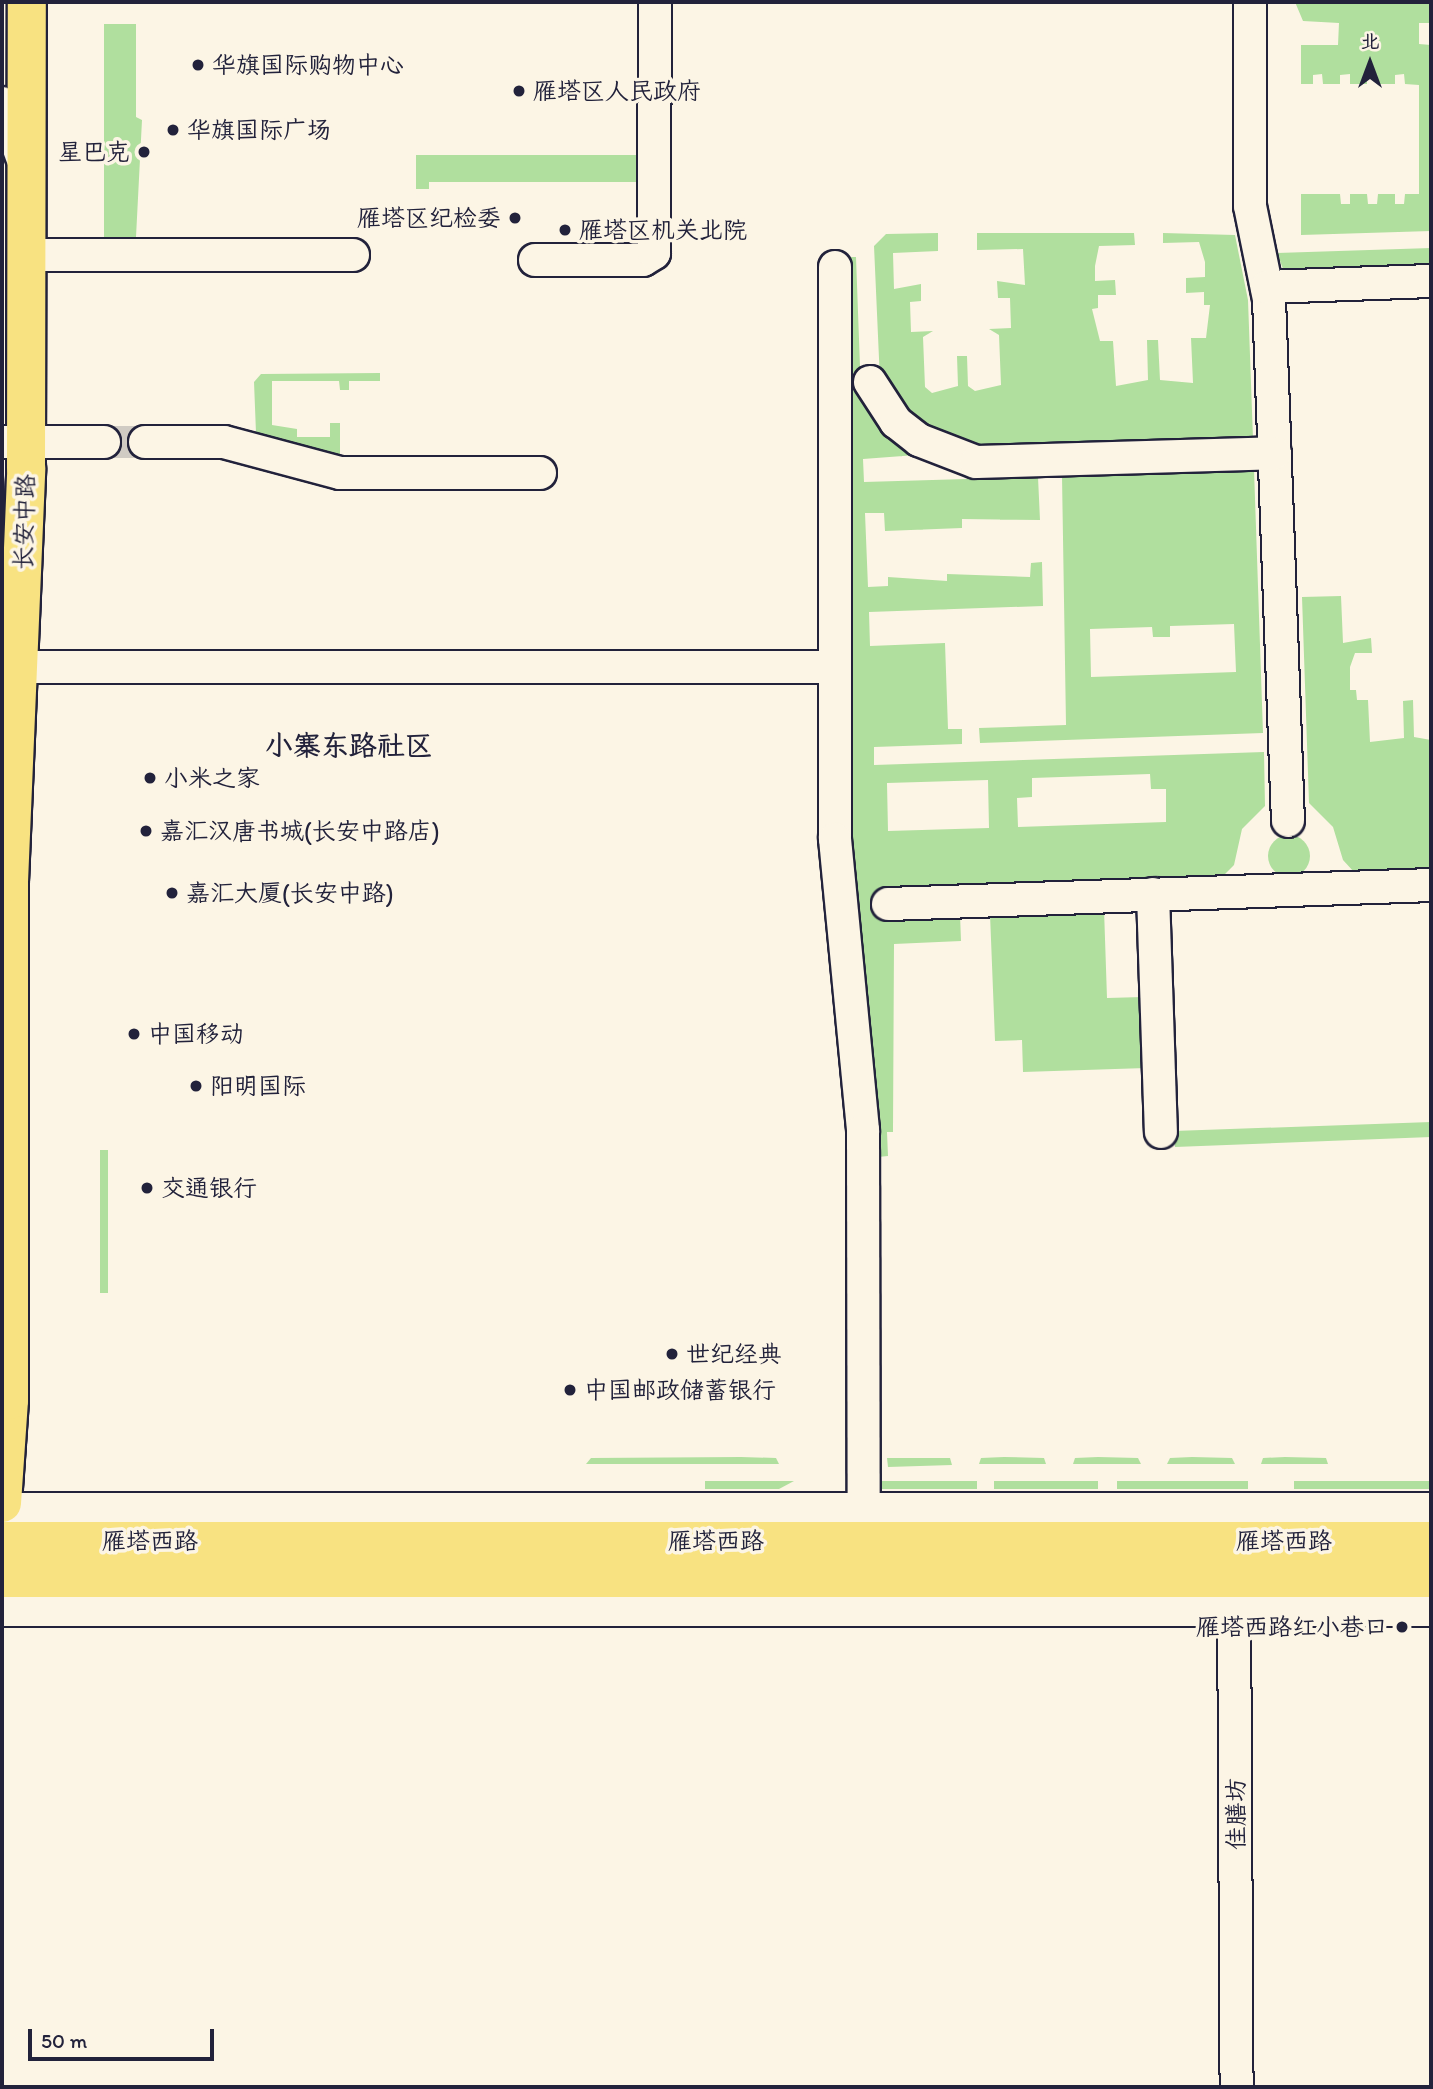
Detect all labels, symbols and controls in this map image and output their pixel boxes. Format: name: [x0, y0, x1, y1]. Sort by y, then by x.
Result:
north arrow: [1335, 28, 1405, 98]
text: 北: [1360, 30, 1380, 53]
place label: 华旗国际购物中心: [212, 51, 404, 79]
marker: 华旗国际购物中心: [190, 57, 206, 73]
place label: 雁塔区人民政府: [533, 77, 701, 105]
marker: 雁塔区人民政府: [511, 83, 527, 99]
place label: 华旗国际广场: [187, 116, 331, 144]
marker: 华旗国际广场: [165, 122, 181, 138]
place label: 星巴克: [58, 138, 130, 166]
marker: 星巴克: [136, 144, 152, 160]
place label: 雁塔区纪检委: [357, 204, 501, 232]
marker: 雁塔区纪检委: [507, 210, 523, 226]
place label: 雁塔区机关北院: [579, 216, 747, 244]
marker: 雁塔区机关北院: [557, 222, 573, 238]
street label: 长安中路: [8, 474, 40, 570]
district label: 小寨东路社区: [265, 728, 433, 762]
place label: 小米之家: [164, 764, 260, 792]
marker: 小米之家: [142, 770, 158, 786]
place label: 嘉汇汉唐书城(长安中路店): [160, 817, 440, 845]
marker: 嘉汇汉唐书城(长安中路店): [138, 823, 154, 839]
place label: 嘉汇大厦(长安中路): [186, 879, 394, 907]
marker: 嘉汇大厦(长安中路): [164, 885, 180, 901]
place label: 中国移动: [148, 1020, 244, 1048]
marker: 中国移动: [126, 1026, 142, 1042]
place label: 阳明国际: [210, 1072, 306, 1100]
marker: 阳明国际: [188, 1078, 204, 1094]
place label: 交通银行: [161, 1174, 257, 1202]
marker: 交通银行: [139, 1180, 155, 1196]
place label: 世纪经典: [686, 1340, 782, 1368]
marker: 世纪经典: [664, 1346, 680, 1362]
place label: 中国邮政储蓄银行: [584, 1376, 776, 1404]
marker: 中国邮政储蓄银行: [562, 1382, 578, 1398]
street label: 雁塔西路: [102, 1527, 198, 1555]
street label: 雁塔西路: [668, 1527, 764, 1555]
street label: 雁塔西路: [1236, 1527, 1332, 1555]
place label: 雁塔西路红小巷口: [1196, 1613, 1388, 1641]
marker: 雁塔西路红小巷口: [1394, 1619, 1410, 1635]
street label: 佳膳坊: [1222, 1778, 1250, 1850]
scale bar: [32, 2016, 217, 2060]
text: 50 m: [41, 2028, 87, 2053]

